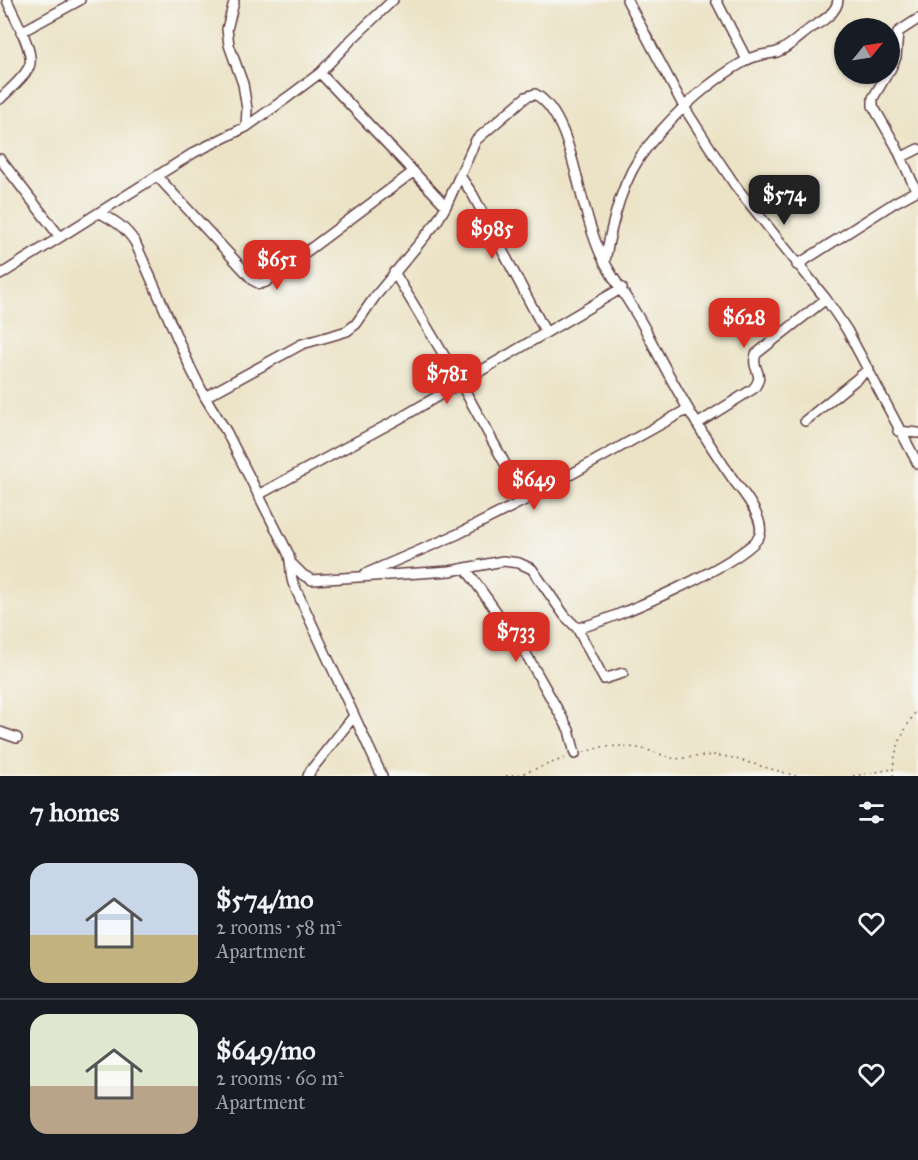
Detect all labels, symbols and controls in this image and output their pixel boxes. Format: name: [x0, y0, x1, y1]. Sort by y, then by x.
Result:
north arrow: [834, 18, 900, 84]
map controls: [834, 18, 900, 84]
pin: $574: [748, 175, 820, 226]
text: $574: [763, 182, 805, 206]
pin: $985: [456, 209, 528, 260]
text: $985: [471, 216, 513, 240]
pin: $651: [241, 240, 313, 291]
text: $651: [257, 247, 297, 271]
pin: $628: [708, 298, 780, 349]
text: $628: [723, 305, 765, 329]
pin: $781: [411, 354, 483, 405]
text: $781: [426, 361, 468, 385]
pin: $649: [498, 460, 570, 511]
text: $649: [512, 467, 556, 491]
pin: $733: [480, 612, 552, 663]
text: $733: [497, 619, 535, 643]
text: 7 homes: [30, 796, 119, 828]
icon: filters: [855, 796, 888, 829]
text: $574/mo: [216, 883, 314, 915]
icon: home: [78, 887, 150, 959]
icon: heart: [855, 907, 888, 940]
text: 2 rooms · 58 m²: [216, 915, 342, 939]
text: Apartment: [216, 939, 305, 963]
text: $649/mo: [216, 1034, 315, 1066]
icon: home: [78, 1038, 150, 1110]
icon: heart: [855, 1058, 888, 1091]
text: 2 rooms · 60 m²: [216, 1066, 344, 1090]
text: Apartment: [216, 1090, 305, 1114]

